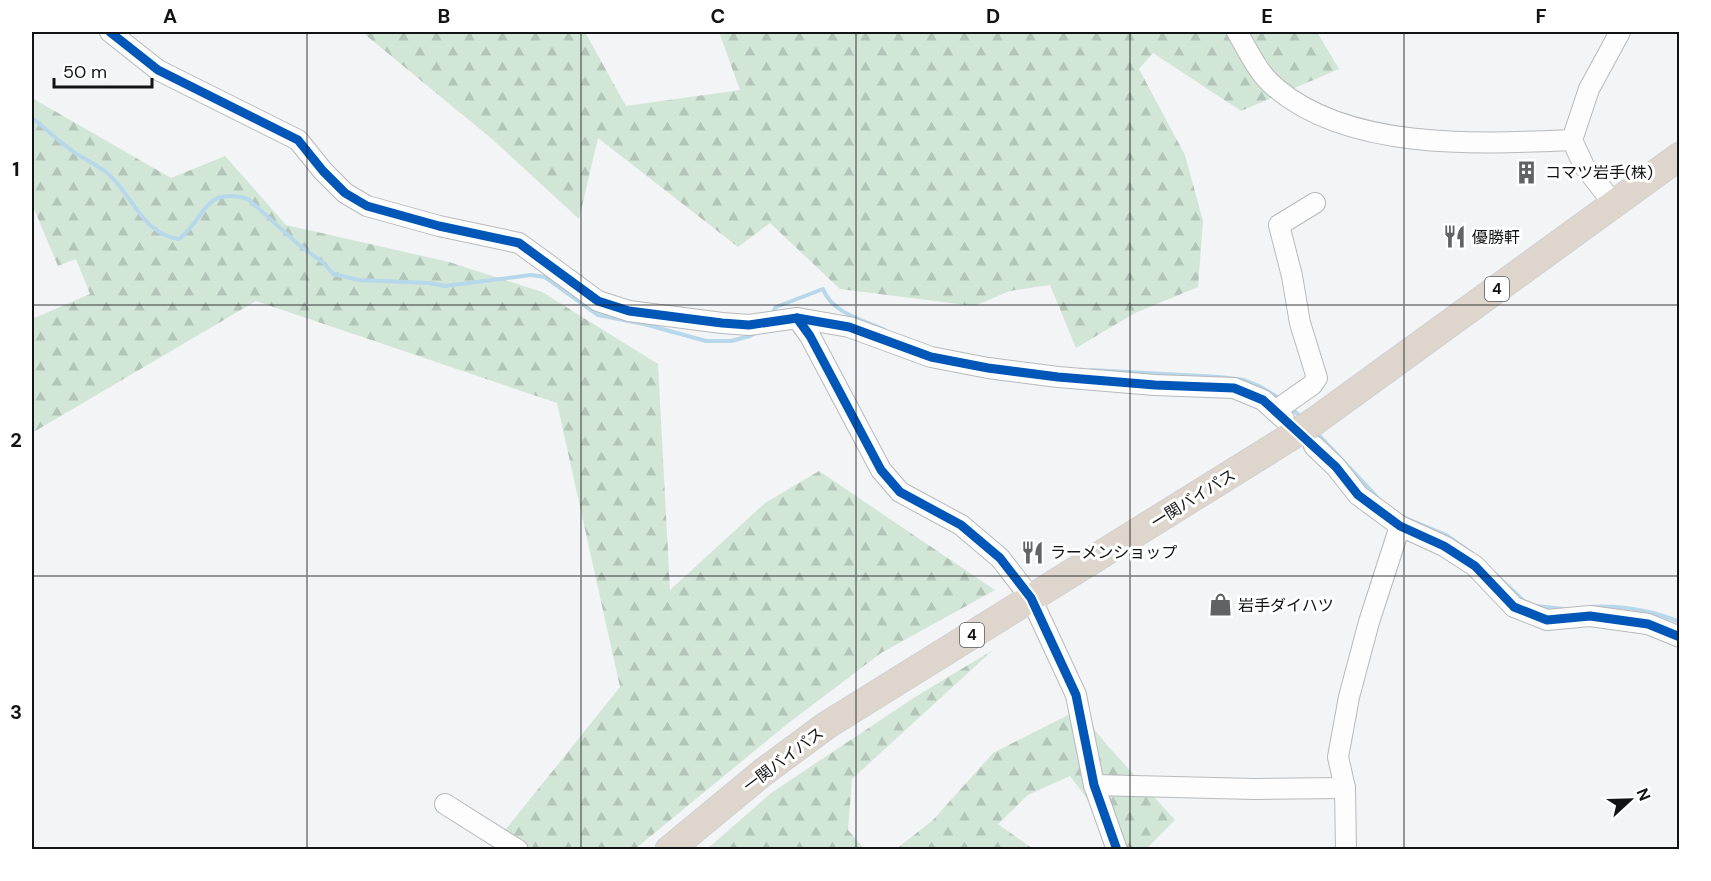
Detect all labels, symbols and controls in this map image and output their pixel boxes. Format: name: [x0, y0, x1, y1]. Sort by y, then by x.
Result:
text: A: [163, 3, 177, 29]
text: B: [438, 3, 450, 29]
text: C: [711, 3, 725, 29]
text: D: [986, 3, 1000, 29]
text: E: [1261, 3, 1273, 29]
text: F: [1535, 3, 1547, 29]
scale bar: [54, 51, 152, 89]
text: 50 m: [63, 60, 107, 84]
text: 1: [12, 156, 20, 182]
building icon: コマツ岩手(株): [1514, 159, 1540, 185]
place label: コマツ岩手(株): [1545, 162, 1653, 183]
restaurant icon: 優勝軒: [1441, 224, 1467, 250]
place label: 優勝軒: [1472, 227, 1520, 248]
road number: 4: [1485, 277, 1509, 301]
text: 2: [10, 427, 22, 453]
street label: 一関バイパス: [1147, 464, 1239, 533]
restaurant icon: ラーメンショップ: [1019, 539, 1045, 565]
place label: ラーメンショップ: [1050, 542, 1177, 563]
shop icon: 岩手ダイハツ: [1207, 592, 1233, 618]
place label: 岩手ダイハツ: [1238, 595, 1334, 616]
road number: 4: [960, 623, 984, 647]
text: 3: [10, 699, 22, 725]
street label: 一関バイパス: [739, 722, 828, 797]
north arrow: [1600, 770, 1660, 830]
text: N: [1632, 785, 1655, 804]

